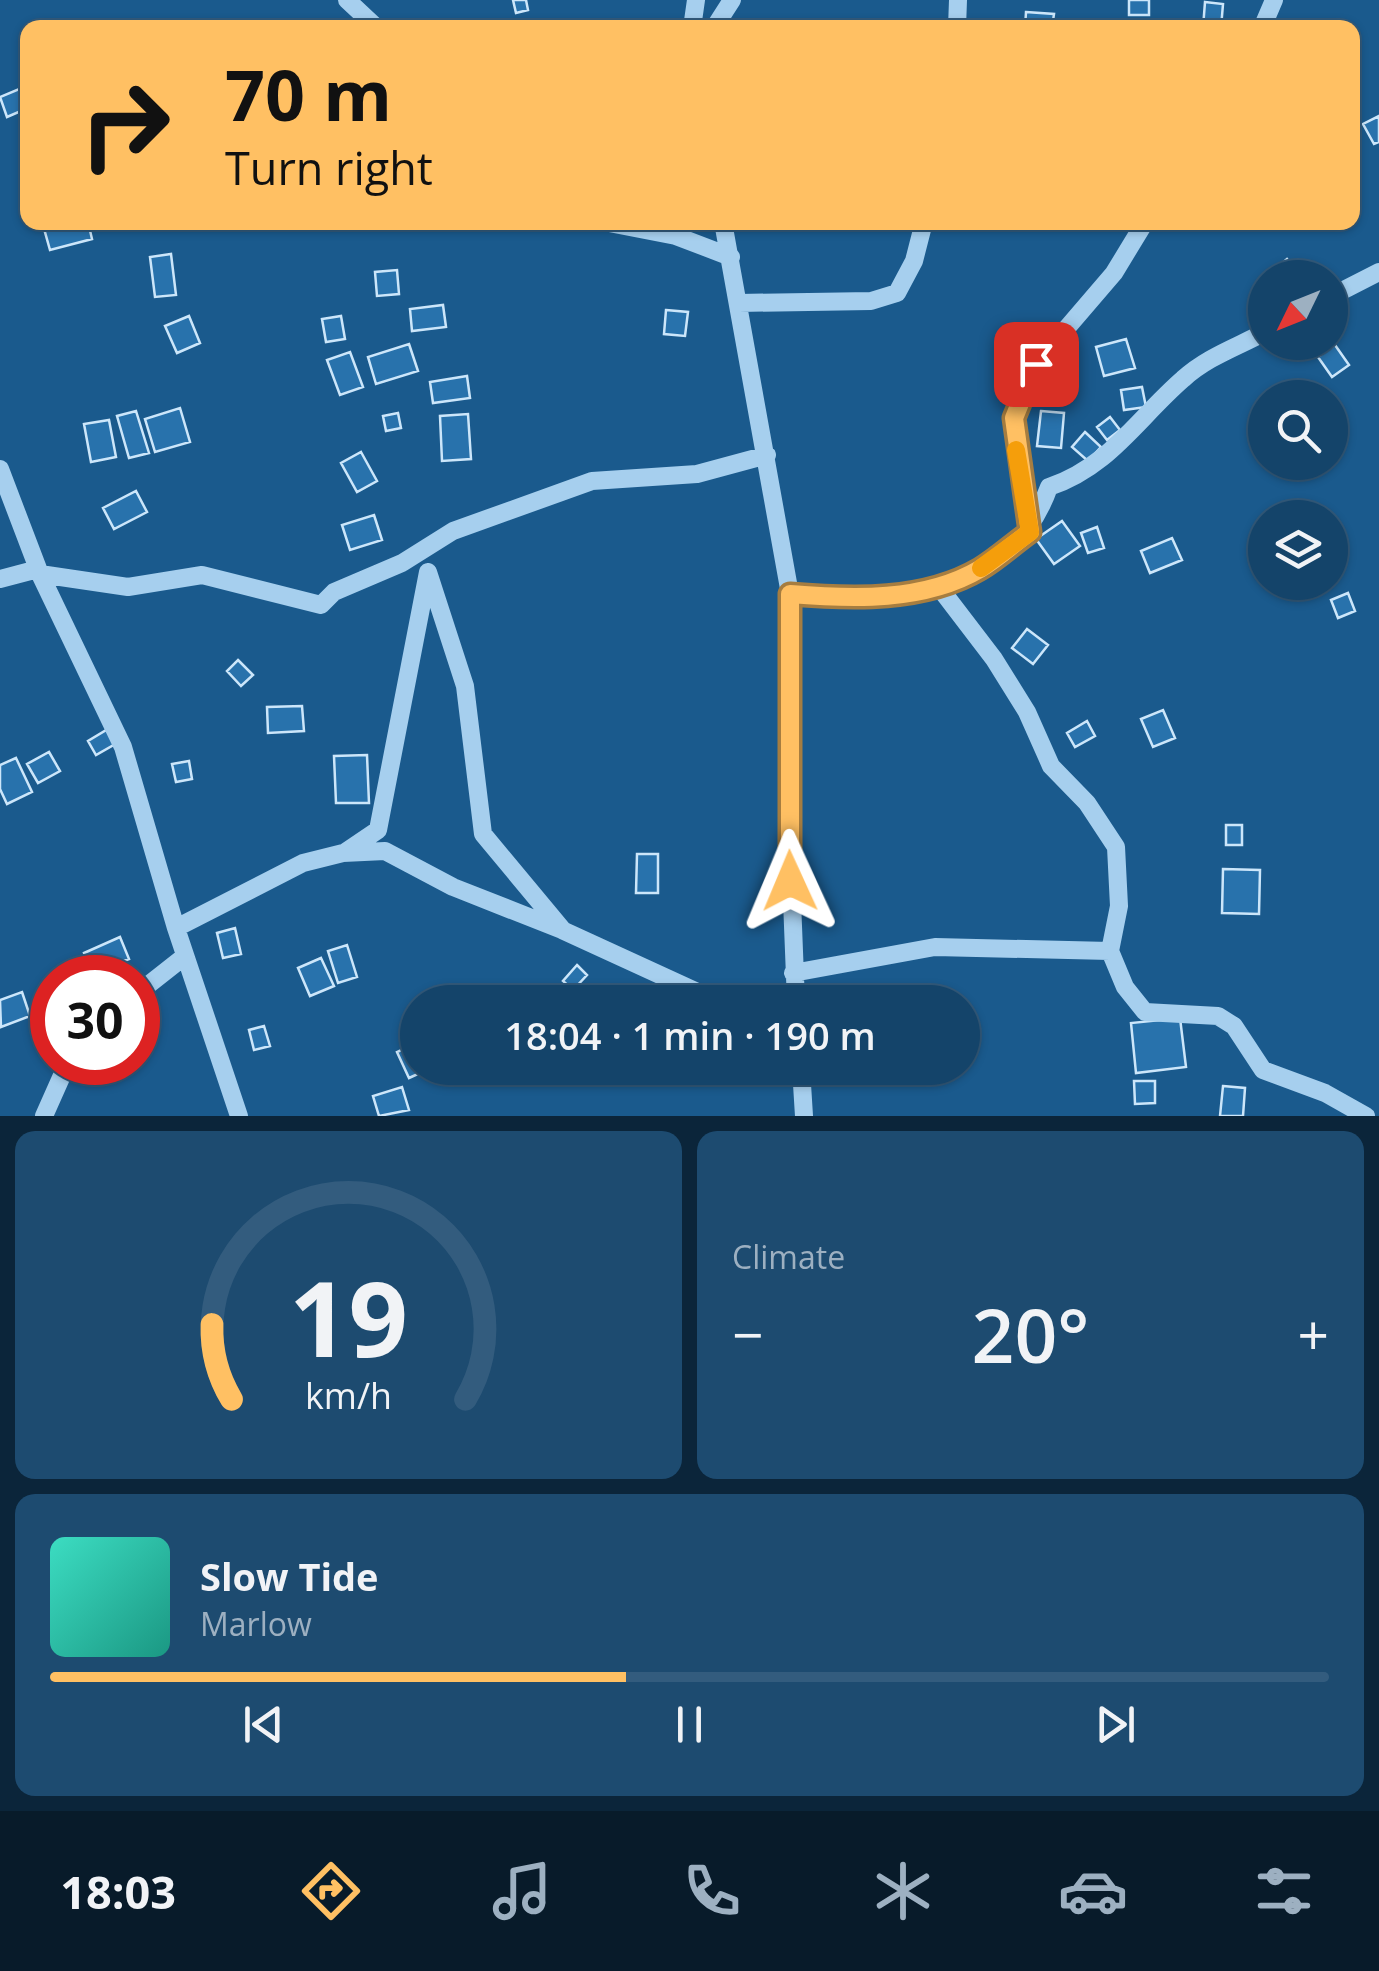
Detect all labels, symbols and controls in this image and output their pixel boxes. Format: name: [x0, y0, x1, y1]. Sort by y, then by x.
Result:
text: 70 m: [225, 46, 392, 142]
icon: right: [60, 60, 190, 190]
text: Turn right: [225, 137, 433, 198]
north arrow: [1248, 260, 1348, 360]
map controls: [1248, 260, 1348, 600]
pin: [994, 322, 1079, 407]
icon: arrive: [1009, 337, 1064, 392]
button: search: [1248, 380, 1348, 480]
button: layers: [1248, 500, 1348, 600]
position arrow: [738, 829, 842, 933]
speed limit sign: 30: [30, 955, 160, 1085]
text: 18:04 · 1 min · 190 m: [504, 1009, 876, 1061]
text: Climate: [732, 1235, 845, 1278]
text: 19: [289, 1246, 408, 1387]
text: 20°: [972, 1283, 1089, 1385]
text: −: [732, 1296, 763, 1371]
text: +: [1298, 1296, 1329, 1371]
text: km/h: [305, 1371, 392, 1419]
text: Slow Tide: [200, 1550, 379, 1602]
text: Marlow: [200, 1602, 312, 1645]
icon: previous: [236, 1697, 291, 1752]
icon: pause: [662, 1697, 717, 1752]
icon: next: [1088, 1697, 1143, 1752]
icon: directions: [296, 1856, 366, 1926]
icon: music: [487, 1856, 557, 1926]
icon: phone: [677, 1856, 747, 1926]
icon: climate: [868, 1856, 938, 1926]
icon: car: [1058, 1856, 1128, 1926]
icon: filters: [1249, 1856, 1319, 1926]
text: 18:03: [60, 1861, 176, 1922]

